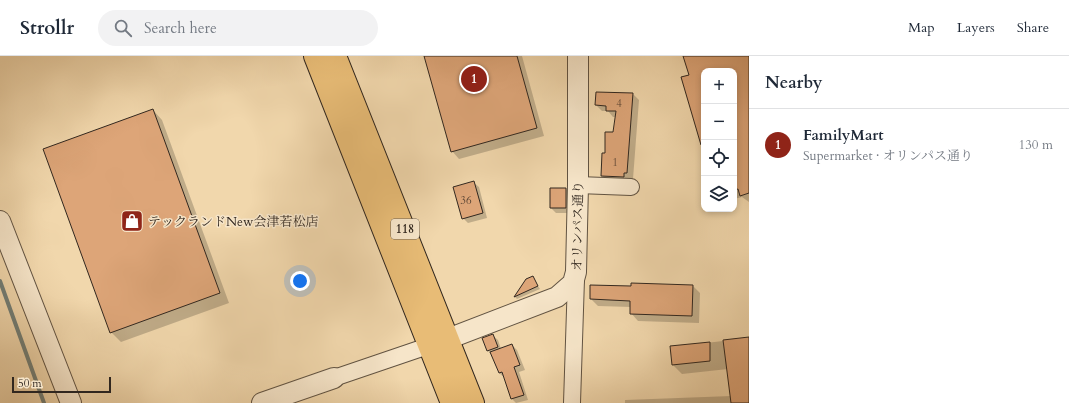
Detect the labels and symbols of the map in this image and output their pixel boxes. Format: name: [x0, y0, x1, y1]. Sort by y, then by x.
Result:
pin: 1: [461, 64, 487, 94]
house number: 4: [616, 96, 622, 111]
house number: 1: [612, 155, 618, 170]
street label: オリンパス通り: [568, 181, 588, 271]
house number: 36: [460, 193, 472, 208]
shop icon: テックランドNew会津若松店: [119, 208, 145, 234]
place label: テックランドNew会津若松店: [148, 213, 318, 231]
road number: 118: [391, 219, 419, 239]
your location: [290, 271, 310, 291]
scale bar: [12, 375, 111, 394]

